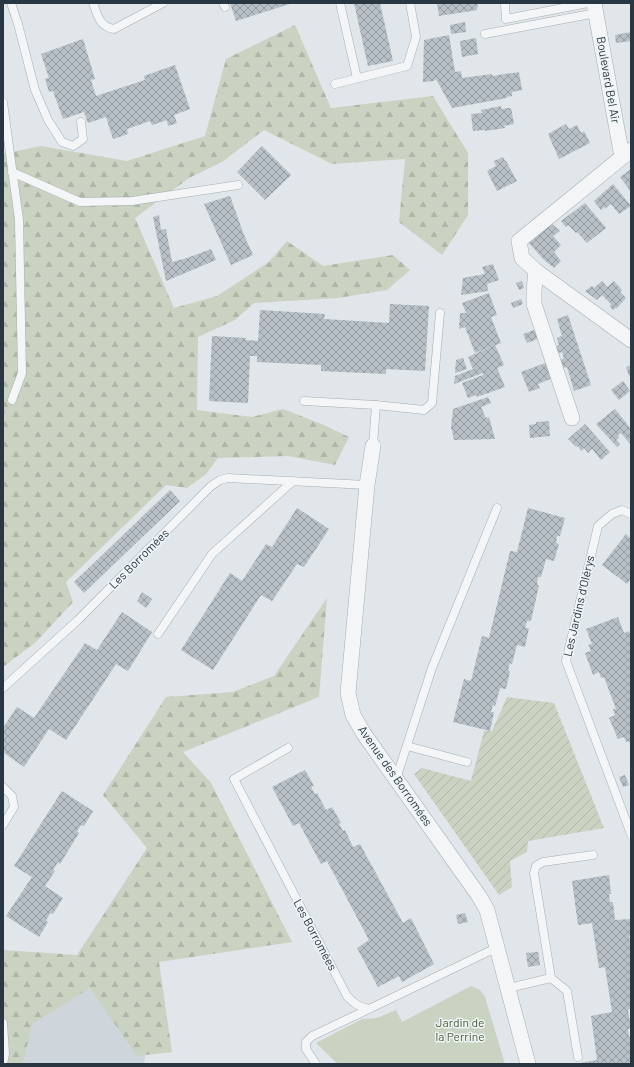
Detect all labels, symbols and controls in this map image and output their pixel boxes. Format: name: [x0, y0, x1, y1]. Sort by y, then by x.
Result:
street label: Boulevard Bel Air: [594, 35, 624, 125]
street label: Les Borromées: [105, 525, 171, 591]
street label: Les Jardins d'Olérys: [560, 554, 597, 658]
street label: Avenue des Borromées: [356, 723, 436, 828]
street label: Les Borromées: [291, 896, 341, 973]
park label: Jardin de la Perrine: [435, 1015, 485, 1043]

